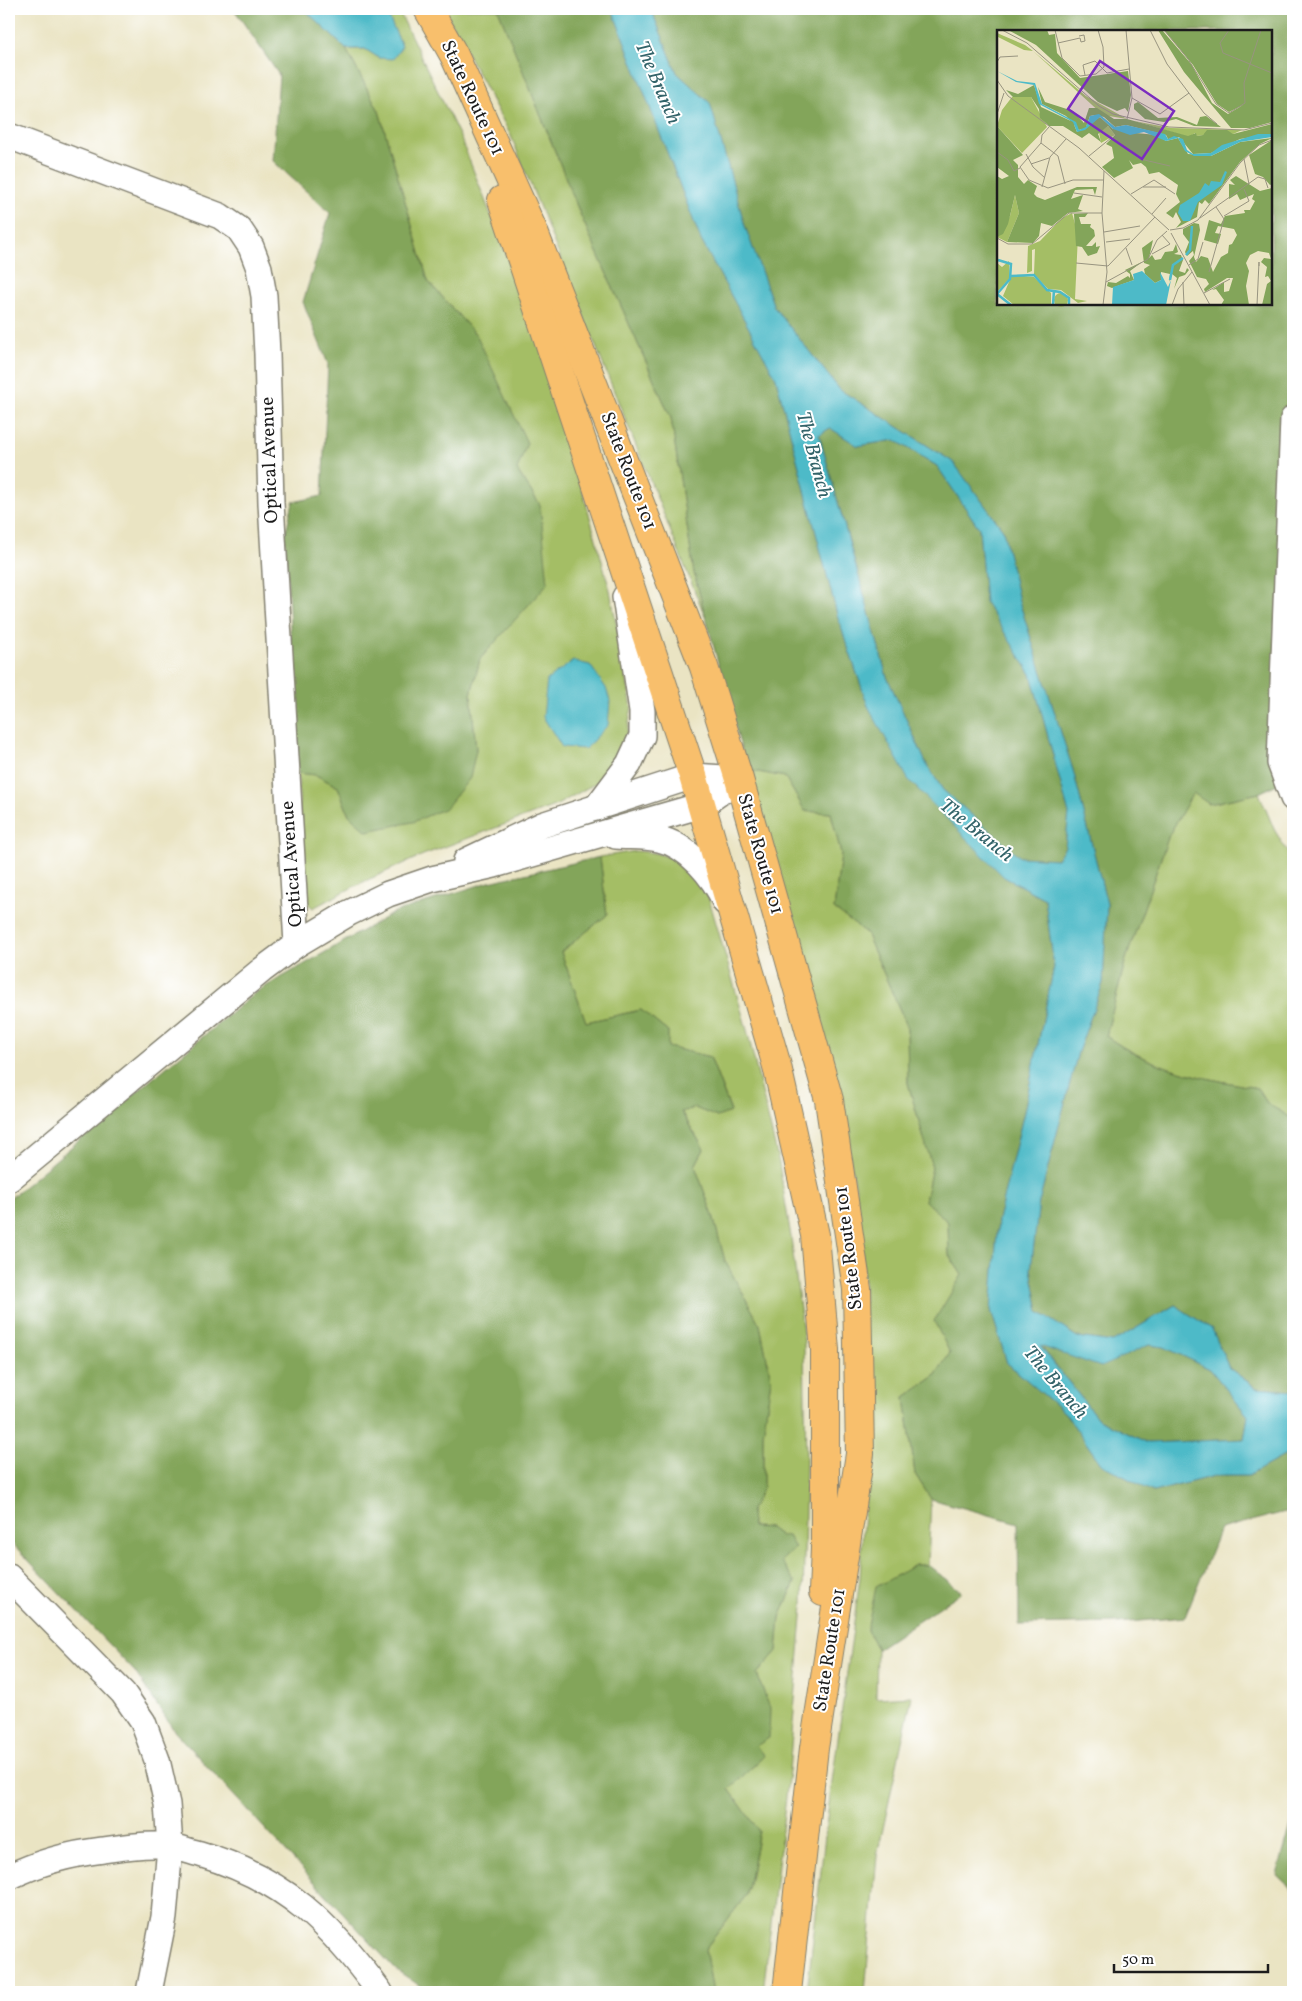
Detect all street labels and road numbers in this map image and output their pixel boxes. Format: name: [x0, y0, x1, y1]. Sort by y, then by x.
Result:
street label: State Route 101: [434, 36, 510, 160]
street label: Optical Avenue: [255, 396, 285, 524]
street label: State Route 101: [594, 408, 662, 534]
street label: State Route 101: [730, 791, 790, 917]
street label: Optical Avenue: [275, 800, 309, 928]
street label: State Route 101: [829, 1185, 869, 1311]
street label: State Route 101: [807, 1586, 853, 1714]

